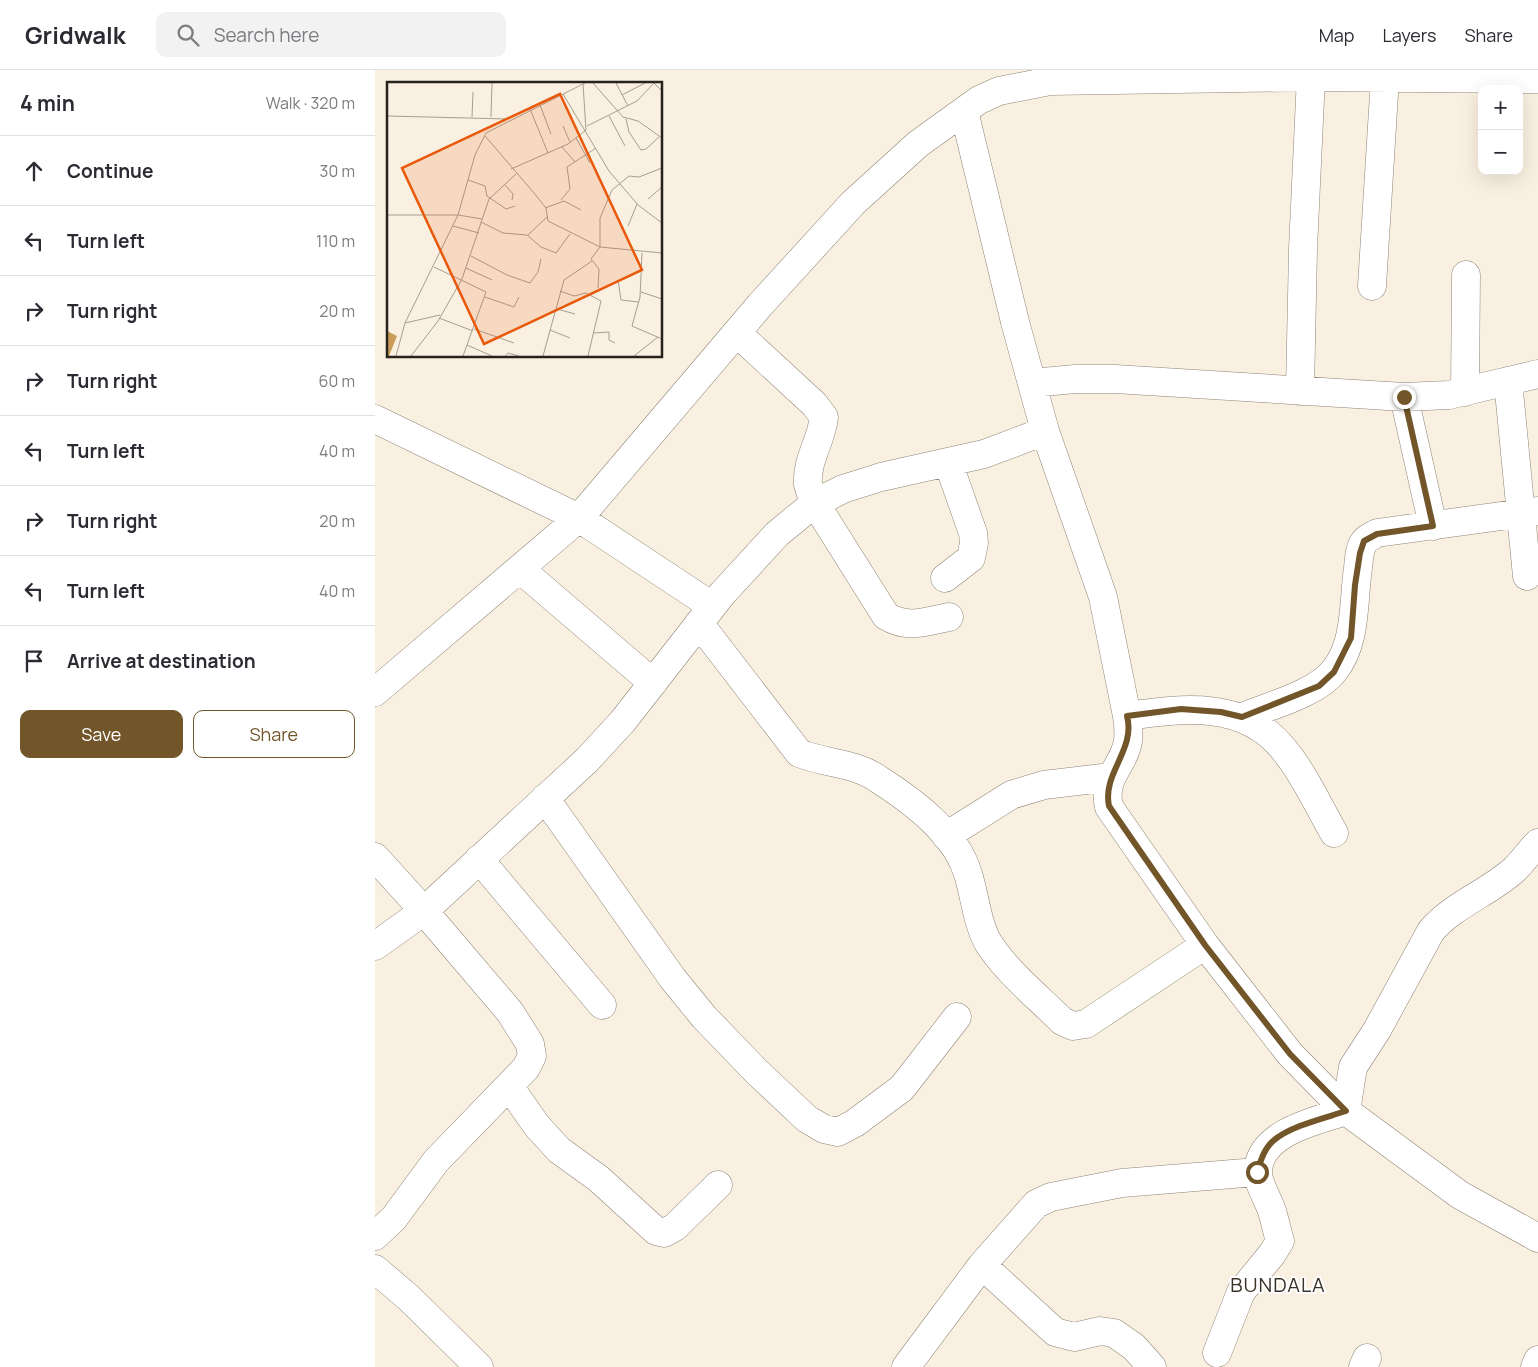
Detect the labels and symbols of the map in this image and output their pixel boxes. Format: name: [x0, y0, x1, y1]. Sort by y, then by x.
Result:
inset map: [387, 82, 663, 358]
route end: [1393, 386, 1416, 409]
route start: [1246, 1161, 1269, 1184]
district label: BUNDALA: [1230, 1271, 1326, 1298]

